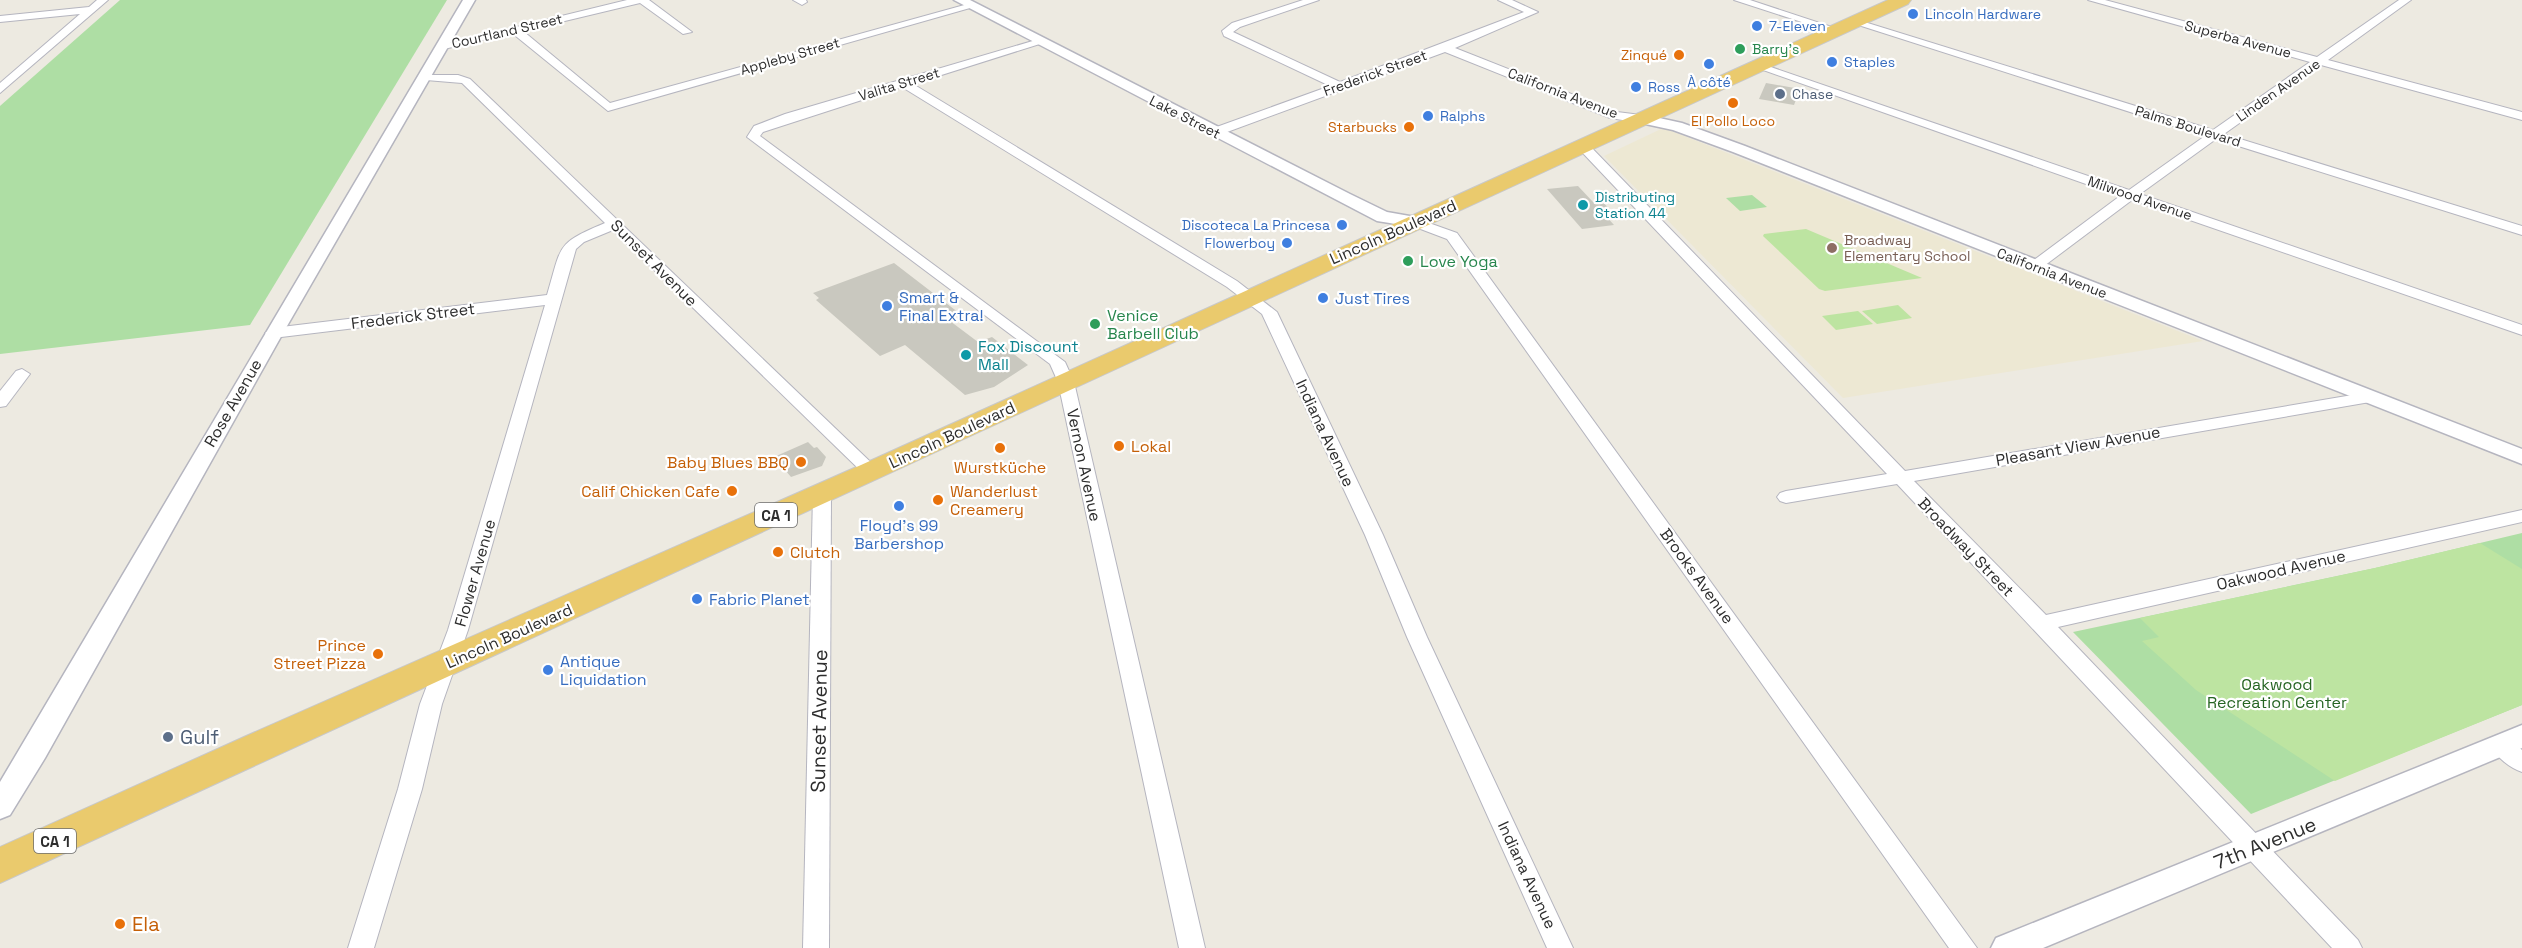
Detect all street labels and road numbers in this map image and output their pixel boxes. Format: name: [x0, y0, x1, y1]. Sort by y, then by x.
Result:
street label: Courtland Street: [450, 9, 564, 53]
street label: Superba Avenue: [2183, 16, 2293, 62]
street label: Appleby Street: [738, 33, 842, 79]
street label: Frederick Street: [1321, 46, 1429, 100]
street label: Linden Avenue: [2233, 54, 2323, 126]
street label: Valita Street: [856, 63, 942, 105]
street label: California Avenue: [1505, 64, 1621, 122]
street label: Lake Street: [1146, 91, 1224, 143]
street label: Palms Boulevard: [2133, 101, 2243, 151]
street label: Milwood Avenue: [2085, 172, 2195, 224]
street label: Lincoln Boulevard: [1326, 195, 1460, 269]
street label: Sunset Avenue: [606, 215, 702, 311]
street label: California Avenue: [1994, 244, 2110, 302]
street label: Frederick Street: [350, 298, 476, 334]
street label: Rose Avenue: [199, 355, 267, 451]
street label: Indiana Avenue: [1291, 376, 1359, 490]
street label: Lincoln Boulevard: [886, 397, 1018, 473]
street label: Vernon Avenue: [1062, 407, 1106, 523]
street label: Pleasant View Avenue: [1994, 421, 2162, 471]
street label: Broadway Street: [1913, 493, 2019, 601]
road number: CA 1: [755, 503, 797, 527]
street label: Flower Avenue: [450, 517, 500, 629]
street label: Brooks Avenue: [1655, 524, 1739, 628]
street label: Oakwood Avenue: [2214, 545, 2348, 595]
street label: Lincoln Boulevard: [442, 599, 576, 673]
street label: Sunset Avenue: [805, 649, 833, 793]
street label: 7th Avenue: [2210, 811, 2320, 875]
street label: Indiana Avenue: [1493, 818, 1561, 932]
road number: CA 1: [34, 829, 76, 853]

